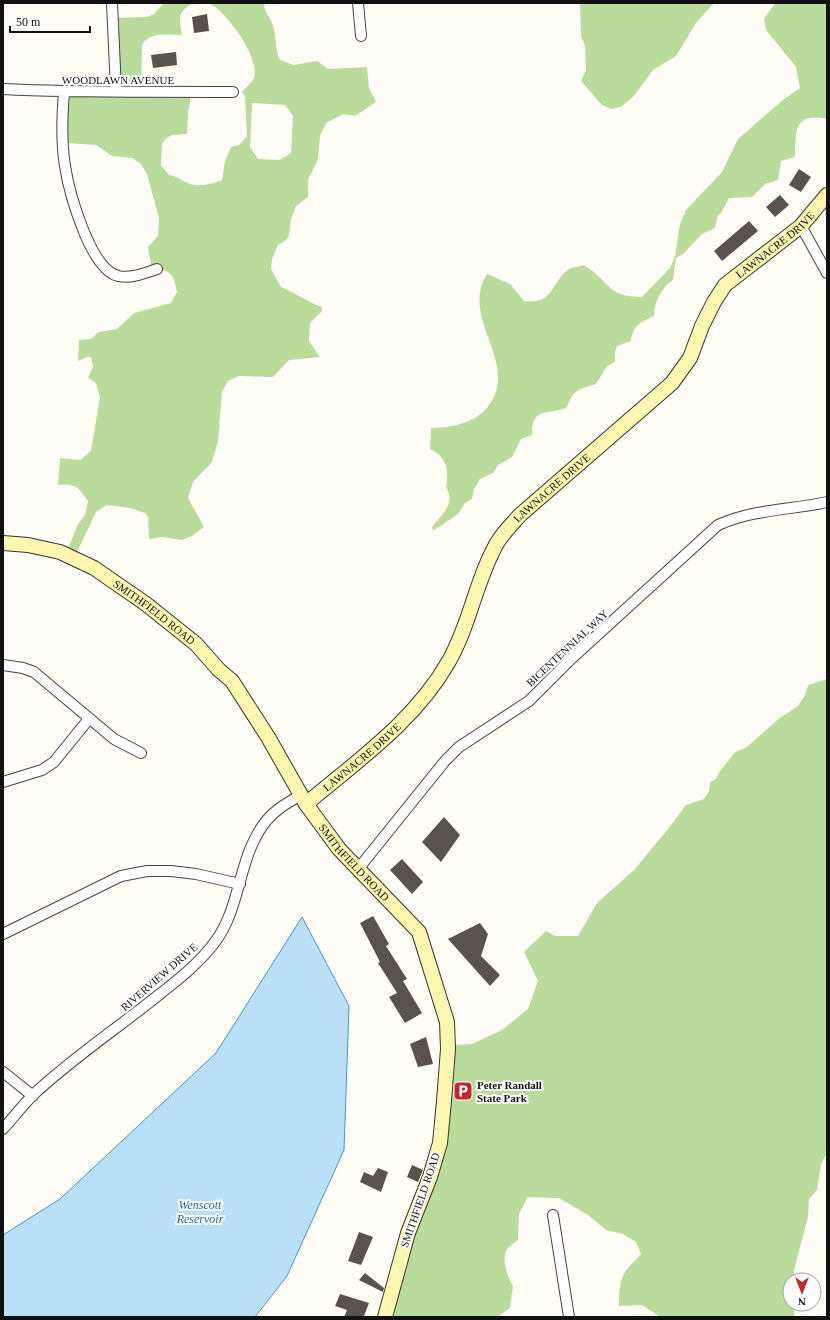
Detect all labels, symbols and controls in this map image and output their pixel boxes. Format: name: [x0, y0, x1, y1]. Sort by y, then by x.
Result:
scale bar: [10, 8, 90, 34]
text: 50 m: [16, 15, 41, 29]
street label: WOODLAWN AVENUE: [62, 74, 174, 86]
street label: LAWNACRE DRIVE: [733, 209, 817, 280]
street label: LAWNACRE DRIVE: [511, 451, 593, 524]
street label: SMITHFIELD ROAD: [111, 577, 197, 647]
street label: BICENTENNIAL WAY: [524, 607, 610, 689]
street label: LAWNACRE DRIVE: [321, 720, 403, 793]
street label: SMITHFIELD ROAD: [317, 822, 392, 904]
street label: RIVERVIEW DRIVE: [118, 940, 200, 1013]
place label: Peter Randall State Park: [477, 1079, 542, 1104]
parking icon: Peter Randall State Park: [452, 1080, 474, 1102]
street label: SMITHFIELD ROAD: [398, 1151, 442, 1249]
water label: Wenscott Reservoir: [176, 1198, 224, 1226]
north arrow: [782, 1272, 822, 1312]
text: N: [798, 1296, 806, 1308]

